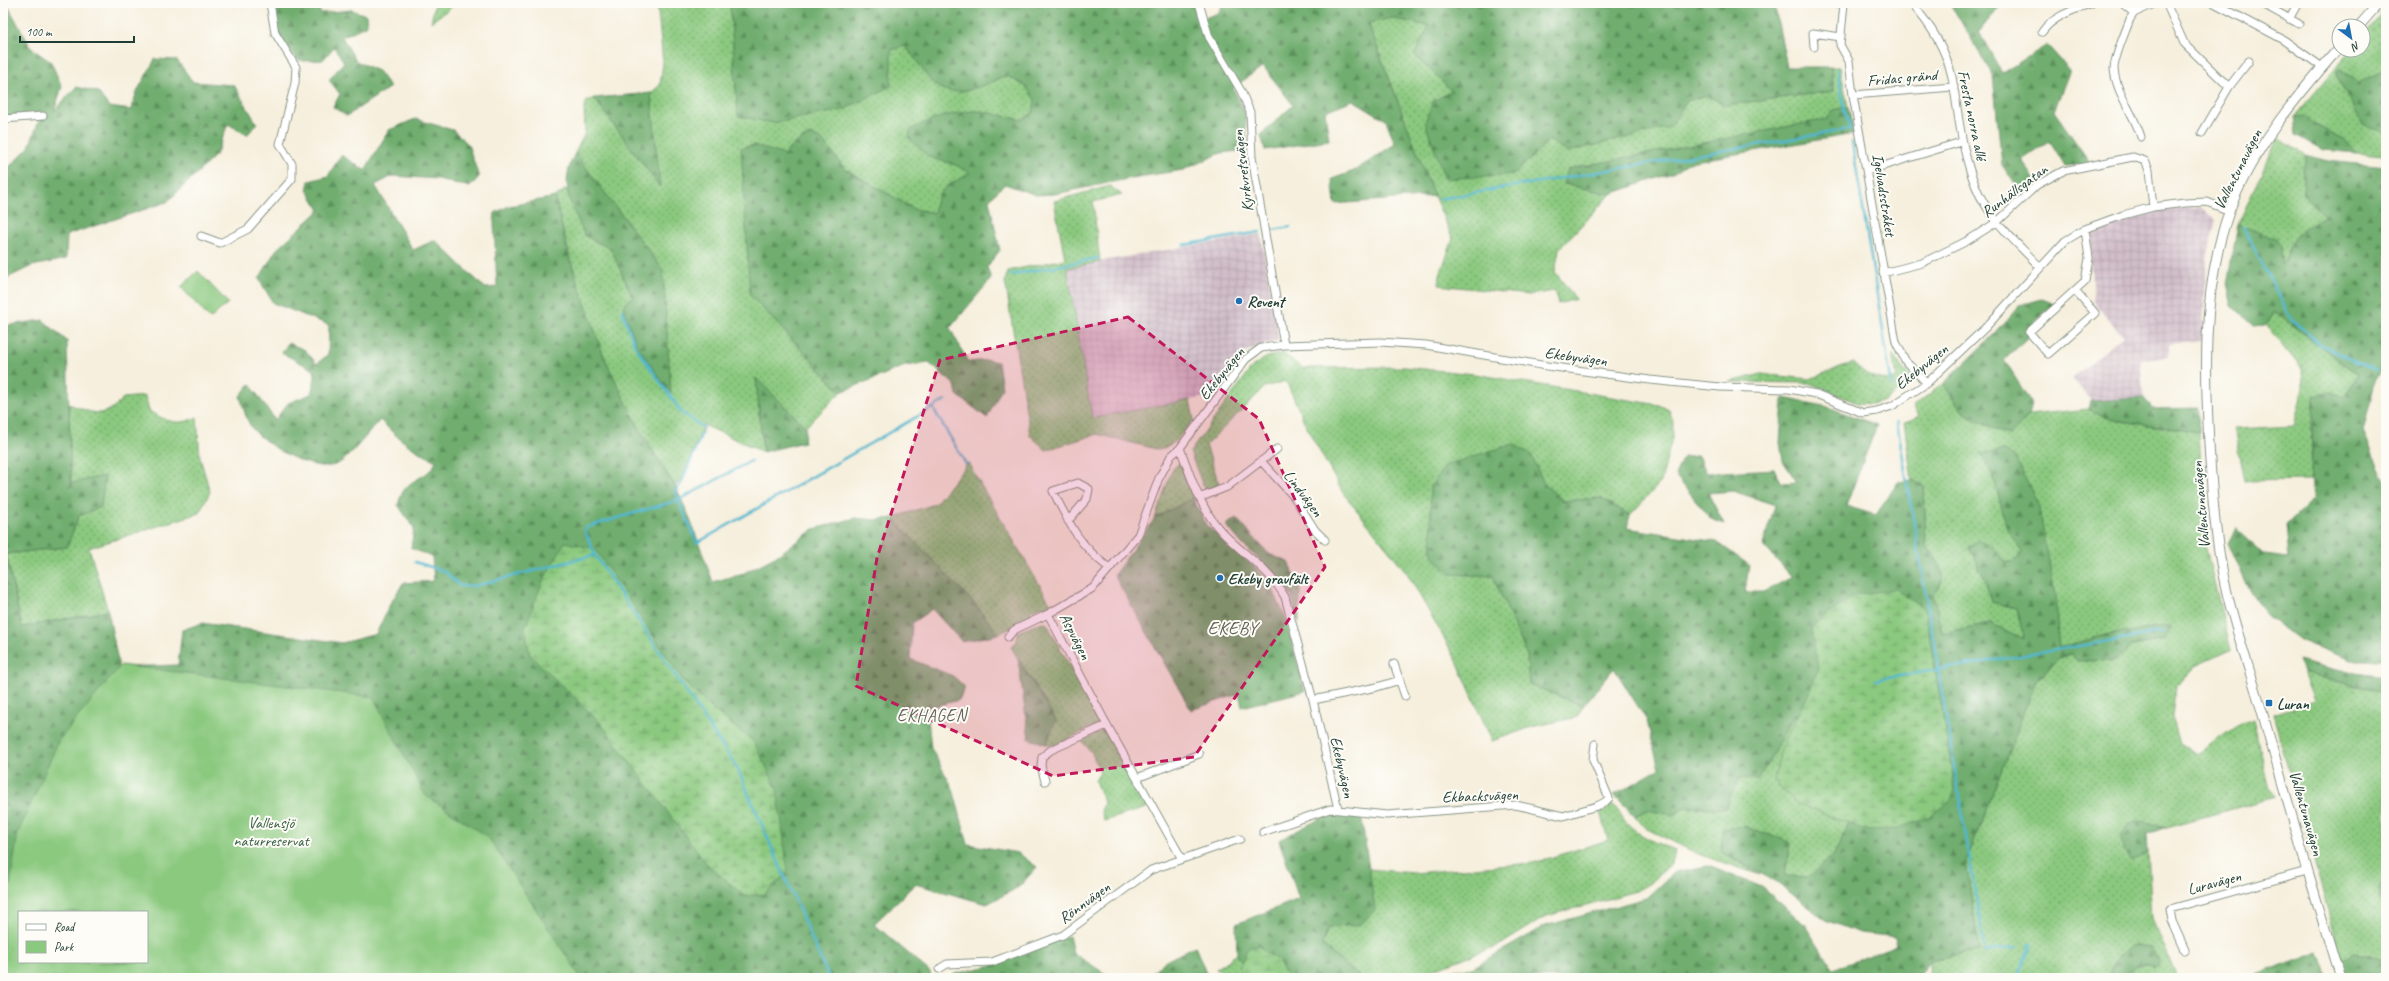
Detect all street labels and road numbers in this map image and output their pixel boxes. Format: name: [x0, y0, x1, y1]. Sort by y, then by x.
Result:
street label: Fridas gränd: [1866, 65, 1940, 91]
street label: Fresta norra allé: [1953, 68, 1992, 165]
street label: Vallentunavägen: [2209, 125, 2267, 213]
street label: Kyrkvretsvägen: [1228, 128, 1258, 213]
street label: Igelvadsstråket: [1868, 152, 1901, 240]
street label: Runhällsgatan: [1977, 159, 2052, 222]
street label: Ekebyvägen: [1891, 339, 1953, 394]
street label: Ekebyvägen: [1194, 342, 1250, 404]
street label: Ekebyvägen: [1544, 343, 1609, 371]
street label: Vallentunavägen: [2187, 460, 2215, 549]
street label: Lindvägen: [1279, 466, 1328, 522]
street label: Aspvägen: [1055, 610, 1096, 664]
street label: Ekebyvägen: [1325, 735, 1359, 801]
street label: Vallentunavägen: [2284, 768, 2328, 859]
street label: Ekbacksvägen: [1442, 785, 1519, 807]
street label: Luravägen: [2185, 866, 2244, 900]
street label: Rönnvägen: [1055, 877, 1115, 928]

